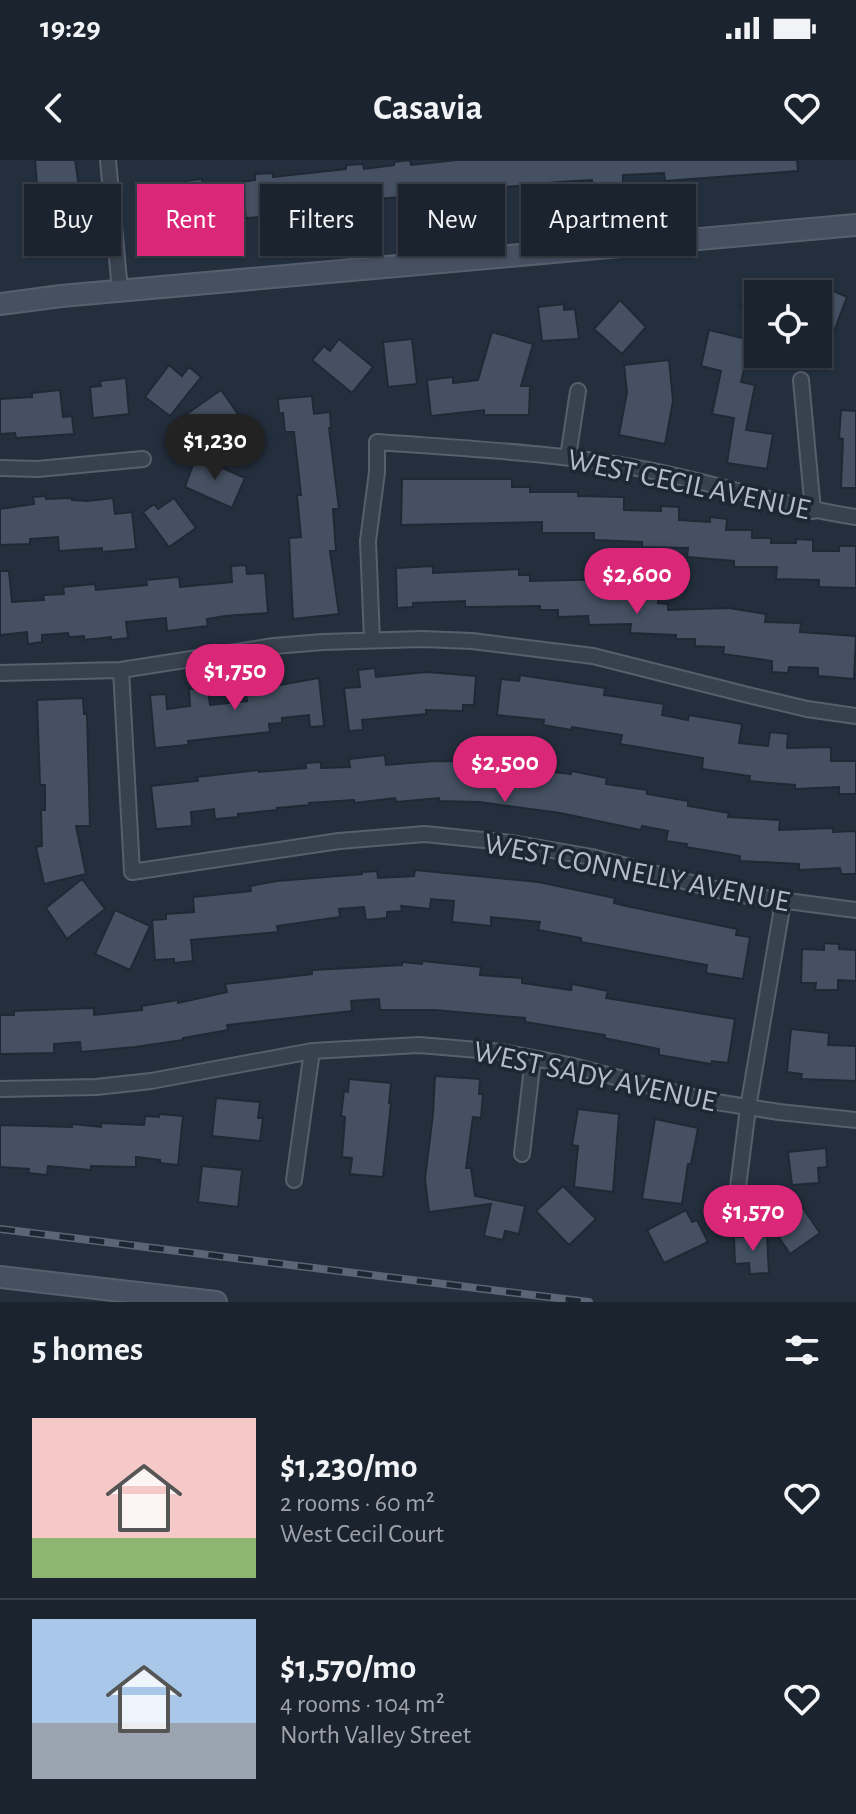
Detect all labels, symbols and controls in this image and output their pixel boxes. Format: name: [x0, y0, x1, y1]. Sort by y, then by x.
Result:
text: 19:29: [40, 13, 101, 43]
icon: back: [32, 86, 76, 130]
icon: heart: [780, 86, 824, 130]
text: Casavia: [373, 90, 483, 126]
chip: Buy: [24, 184, 121, 256]
chip: Rent: [137, 184, 244, 256]
chip: Filters: [260, 184, 382, 256]
chip: New: [398, 184, 505, 256]
chip: Apartment: [521, 184, 696, 256]
map controls: [744, 280, 832, 368]
button: locate: [744, 280, 832, 368]
pin: $1,230: [150, 414, 280, 482]
text: $1,230: [183, 427, 247, 453]
street label: WEST CECIL AVENUE: [565, 445, 813, 525]
pin: $2,600: [572, 548, 702, 616]
text: $2,600: [602, 561, 672, 587]
pin: $1,750: [170, 644, 300, 712]
text: $1,750: [203, 657, 267, 683]
pin: $2,500: [440, 736, 570, 804]
text: $2,500: [471, 749, 539, 775]
street label: WEST CONNELLY AVENUE: [481, 829, 792, 917]
street label: WEST SADY AVENUE: [471, 1037, 719, 1117]
pin: $1,570: [688, 1185, 818, 1253]
text: $1,570: [721, 1198, 785, 1224]
icon: filters: [780, 1328, 824, 1372]
text: 5 homes: [32, 1333, 143, 1367]
icon: home: [96, 1450, 192, 1546]
text: $1,230/mo: [280, 1450, 418, 1484]
icon: heart: [780, 1476, 824, 1520]
text: 2 rooms · 60 m²: [280, 1490, 435, 1516]
text: West Cecil Court: [280, 1521, 444, 1547]
icon: home: [96, 1651, 192, 1747]
text: $1,570/mo: [280, 1651, 416, 1685]
icon: heart: [780, 1677, 824, 1721]
text: 4 rooms · 104 m²: [280, 1691, 445, 1717]
text: North Valley Street: [280, 1722, 471, 1748]

